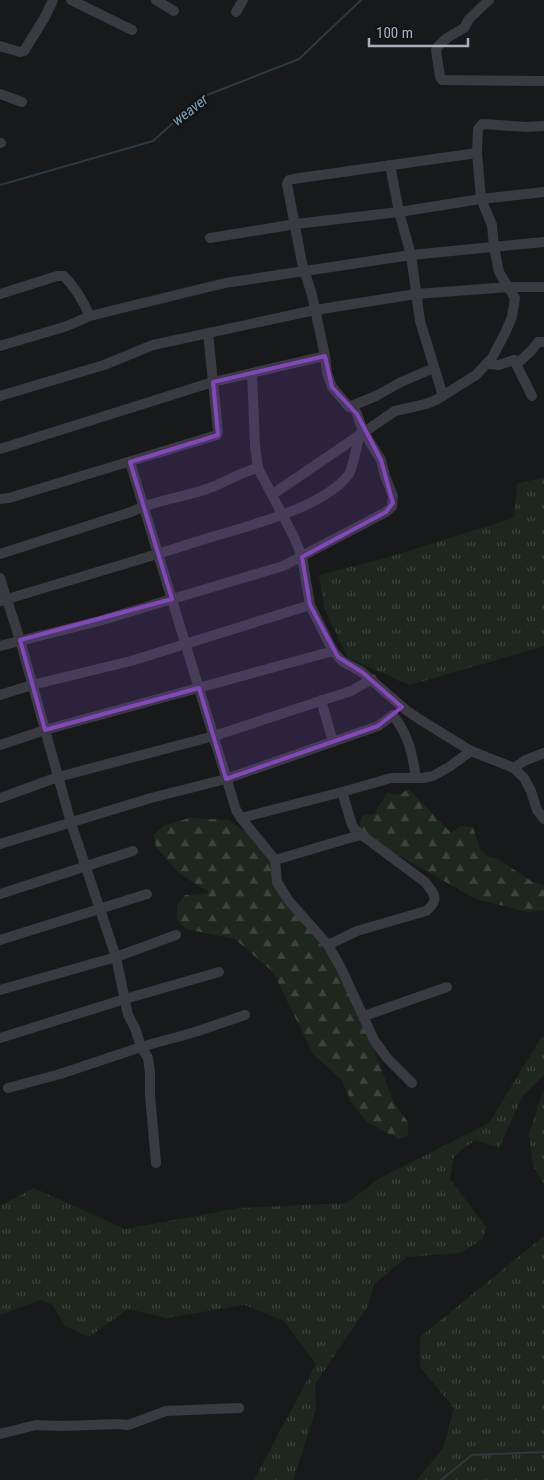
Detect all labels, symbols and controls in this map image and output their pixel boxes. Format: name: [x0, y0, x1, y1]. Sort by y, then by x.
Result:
scale bar: [369, 15, 468, 47]
text: 100 m: [376, 24, 413, 42]
water label: weaver: [168, 90, 212, 130]

